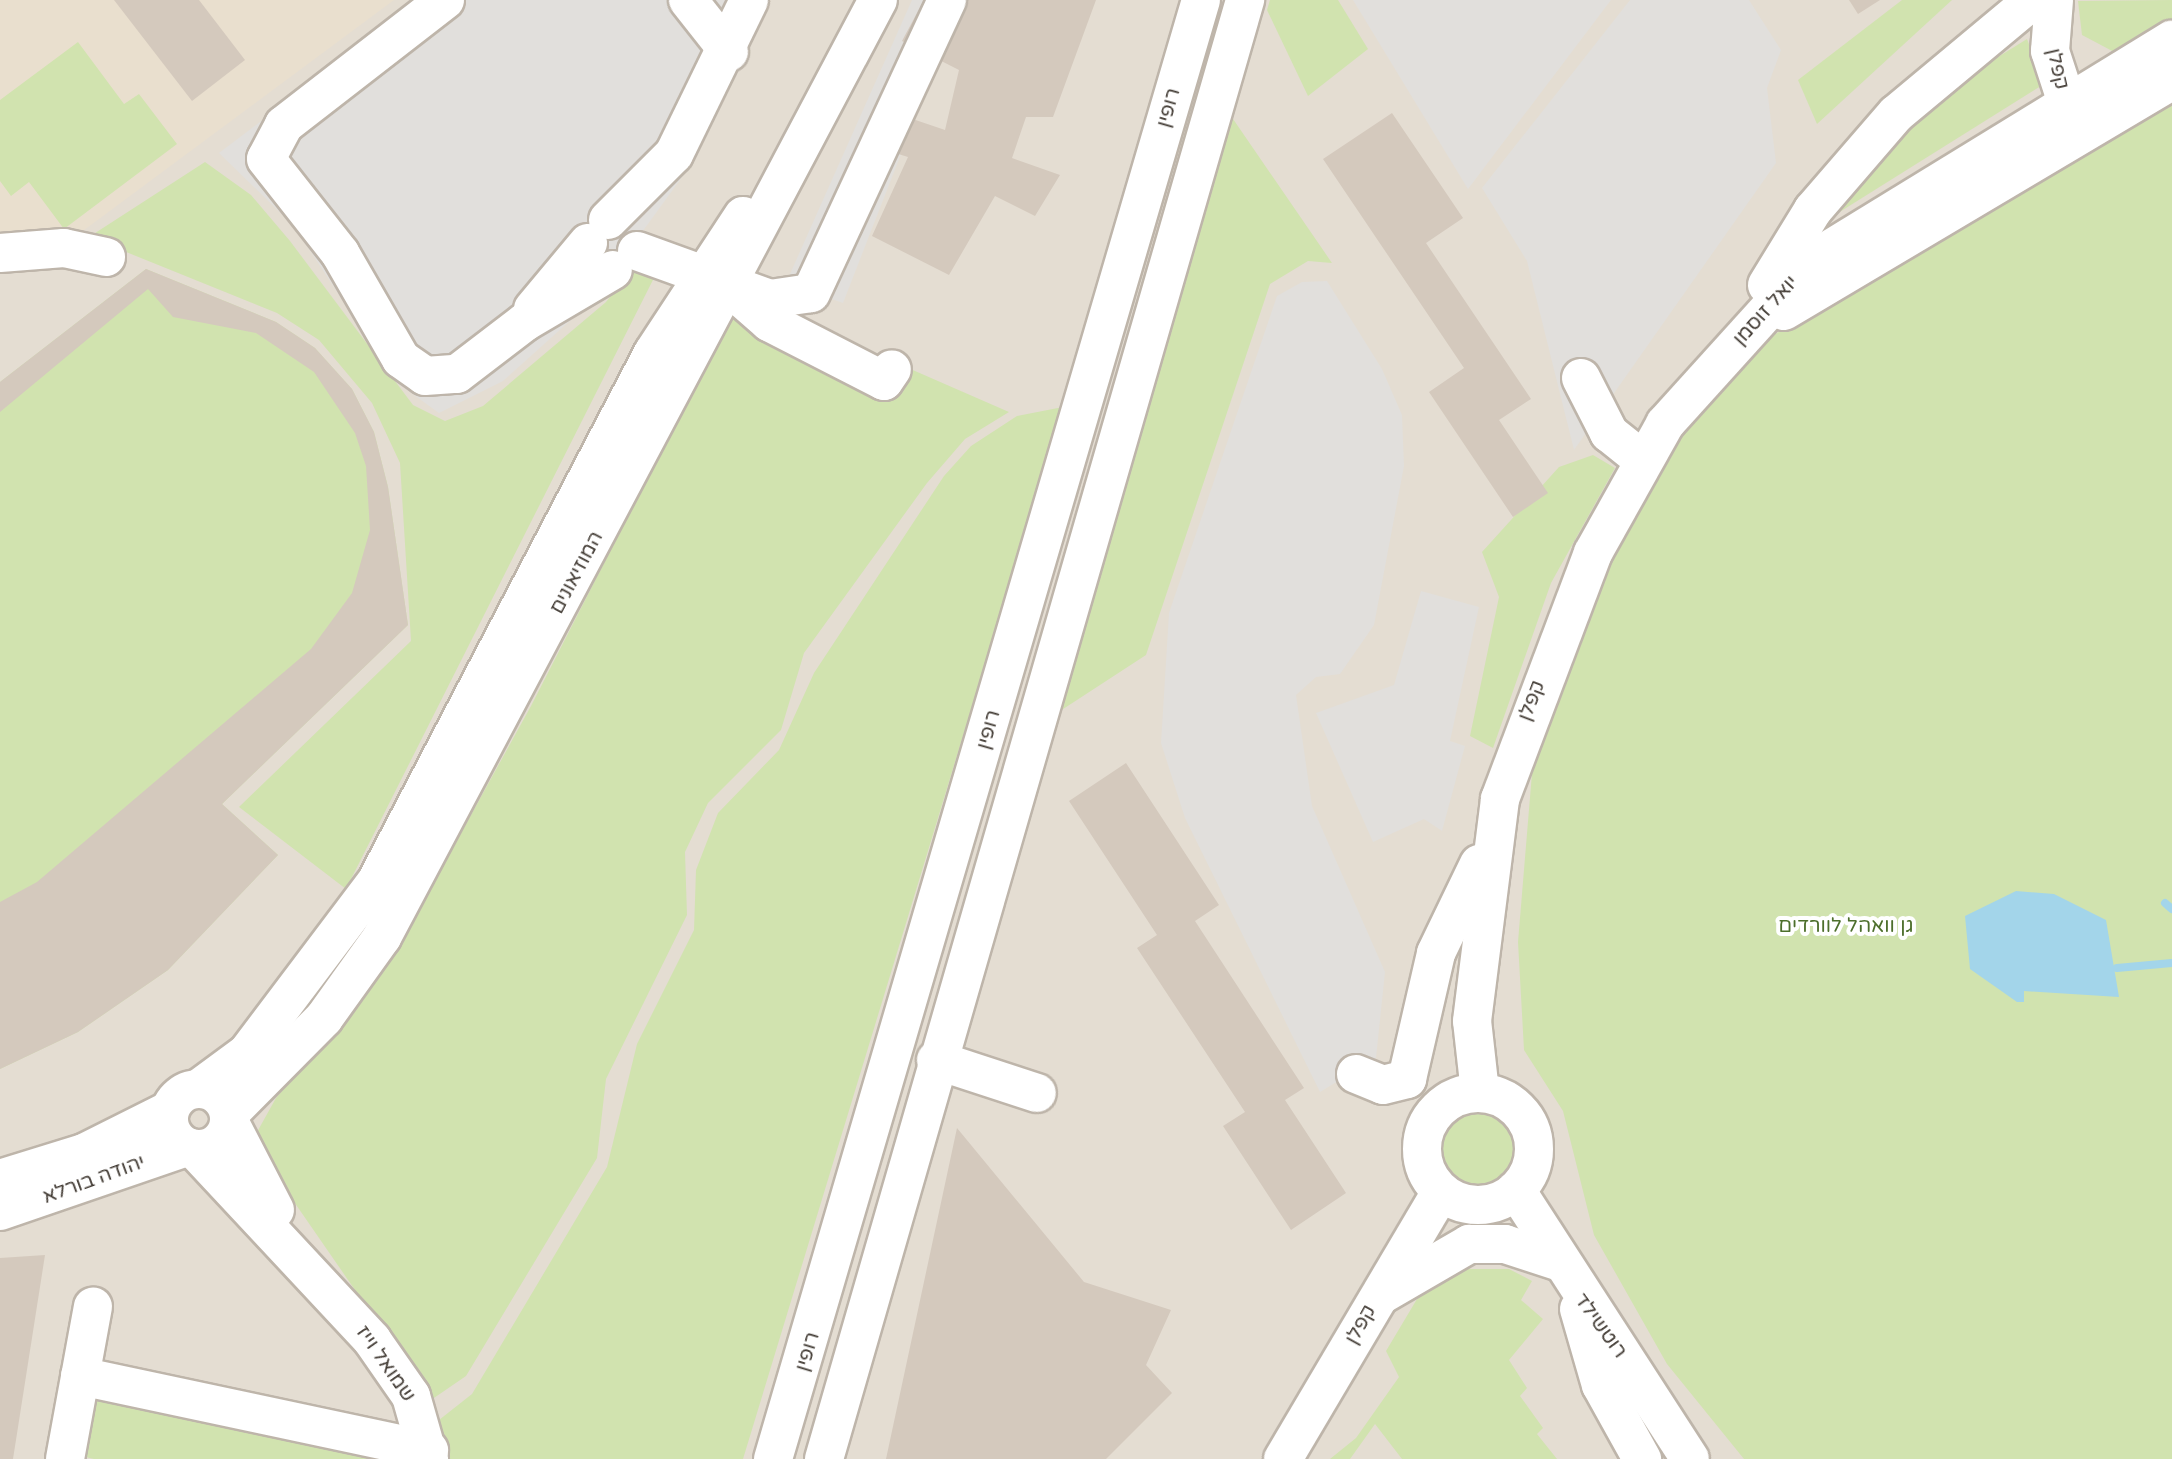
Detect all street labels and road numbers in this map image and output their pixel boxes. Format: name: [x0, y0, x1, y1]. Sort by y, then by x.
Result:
street label: קפלן: [2041, 46, 2073, 92]
street label: רופין: [1152, 86, 1186, 130]
street label: יואל זוסמן: [1728, 271, 1804, 351]
street label: המוזיאונים: [545, 528, 609, 618]
street label: קפלן: [1513, 677, 1551, 725]
street label: רופין: [972, 708, 1006, 752]
street label: יהודה בורלא: [40, 1150, 148, 1210]
street label: רוטשילד: [1569, 1289, 1631, 1363]
street label: קפלן: [1340, 1301, 1382, 1349]
street label: שמואל וייז: [350, 1321, 420, 1407]
street label: רופין: [791, 1330, 825, 1374]

